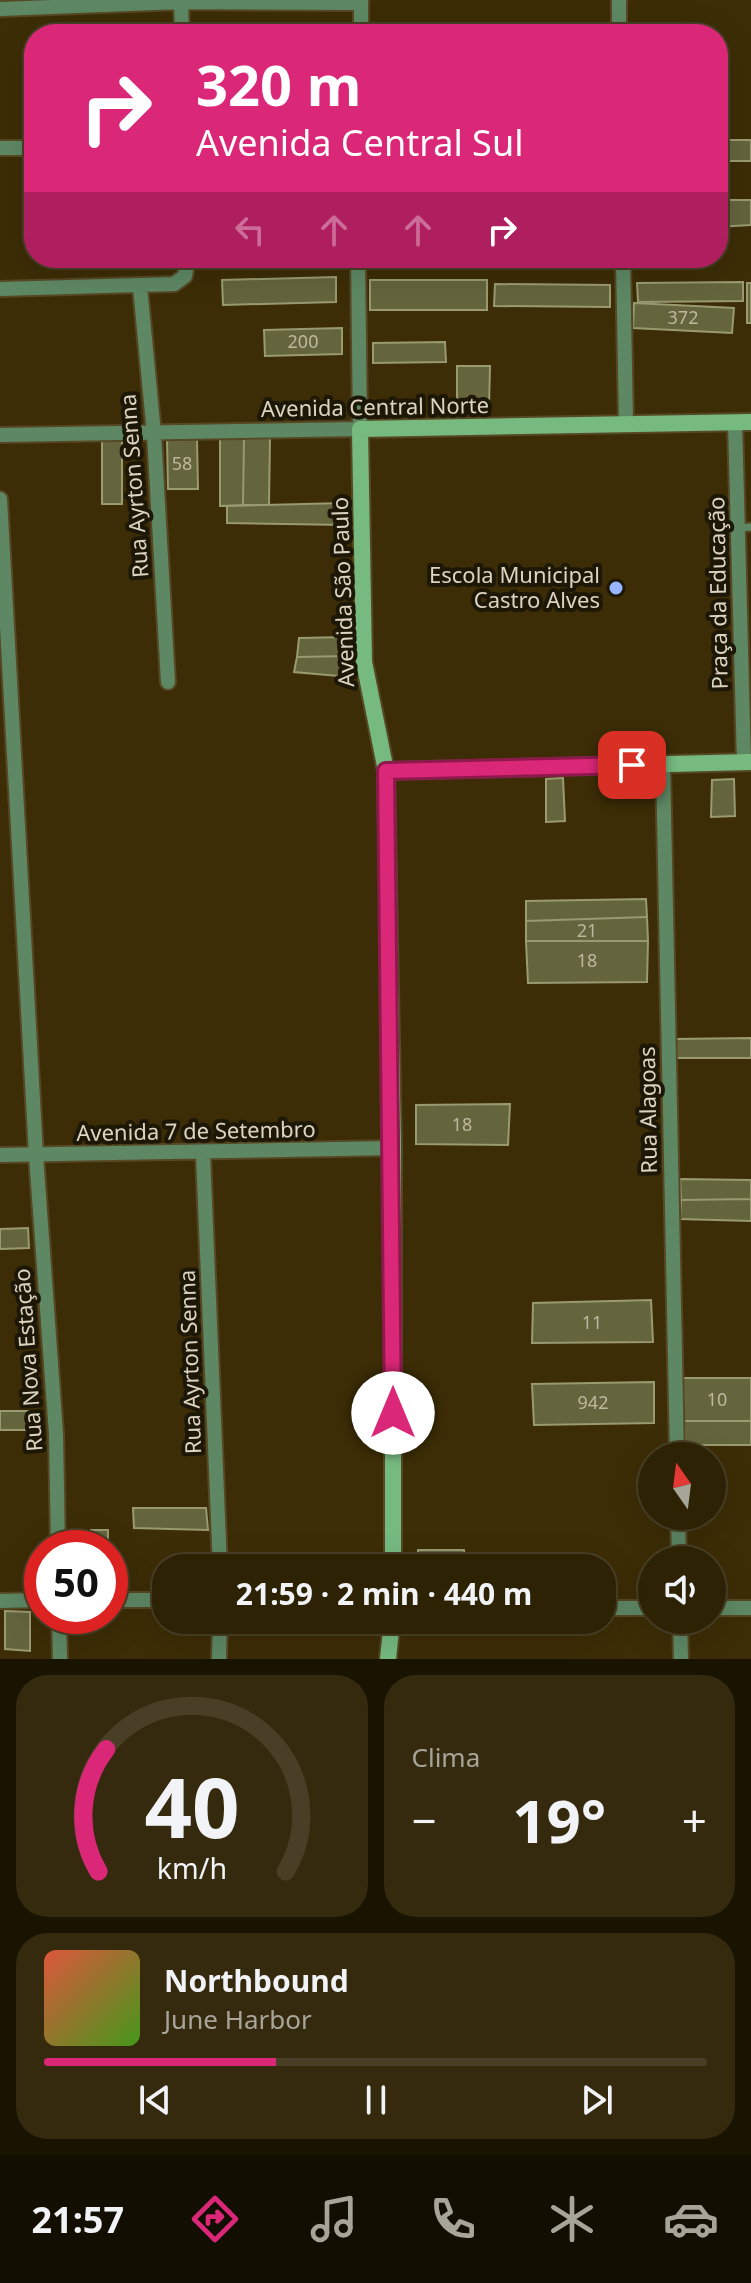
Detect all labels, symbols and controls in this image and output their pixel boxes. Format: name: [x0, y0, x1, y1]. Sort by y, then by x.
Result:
text: 320 m: [196, 46, 361, 122]
icon: right: [64, 56, 168, 160]
text: Avenida Central Sul: [196, 118, 523, 167]
icon: left: [228, 208, 272, 252]
icon: ahead: [312, 208, 356, 252]
icon: ahead: [396, 208, 440, 252]
icon: right: [480, 208, 524, 252]
house number: 372: [668, 305, 698, 329]
house number: 200: [288, 329, 318, 353]
street label: Avenida Central Norte: [261, 389, 489, 423]
street label: Rua Ayrton Senna: [112, 393, 154, 579]
house number: 58: [172, 451, 192, 475]
street label: Avenida São Paulo: [324, 496, 360, 688]
street label: Praça da Educação: [700, 496, 734, 690]
place label: Escola Municipal Castro Alves: [429, 559, 600, 614]
marker: Escola Municipal Castro Alves: [607, 579, 625, 597]
pin: [598, 731, 666, 799]
icon: arrive: [610, 743, 654, 787]
house number: 21: [577, 918, 597, 942]
house number: 18: [577, 948, 597, 972]
street label: Rua Alagoas: [631, 1046, 663, 1174]
house number: 18: [452, 1112, 472, 1136]
street label: Avenida 7 de Setembro: [76, 1113, 316, 1147]
street label: Rua Nova Estação: [6, 1268, 48, 1453]
street label: Rua Ayrton Senna: [171, 1269, 207, 1455]
house number: 11: [582, 1310, 602, 1334]
position arrow: [351, 1371, 435, 1455]
house number: 10: [707, 1387, 727, 1411]
house number: 942: [578, 1390, 608, 1414]
north arrow: [638, 1442, 726, 1530]
map controls: [638, 1442, 726, 1634]
speed limit sign: 50: [24, 1530, 128, 1634]
button: sound: [638, 1546, 726, 1634]
text: 21:59 · 2 min · 440 m: [236, 1573, 532, 1614]
text: Clima: [412, 1739, 480, 1775]
text: 40: [144, 1749, 239, 1862]
text: 19°: [512, 1779, 606, 1861]
text: −: [412, 1790, 437, 1850]
text: +: [682, 1790, 707, 1850]
text: km/h: [157, 1848, 227, 1887]
text: Northbound: [164, 1960, 349, 2001]
text: June Harbor: [164, 2001, 312, 2037]
icon: previous: [133, 2078, 177, 2122]
icon: pause: [354, 2078, 398, 2122]
icon: next: [575, 2078, 619, 2122]
icon: directions: [187, 2191, 243, 2247]
icon: music: [306, 2191, 362, 2247]
icon: phone: [425, 2191, 481, 2247]
icon: climate: [544, 2191, 600, 2247]
icon: car: [663, 2191, 719, 2247]
text: 21:57: [32, 2195, 124, 2244]

